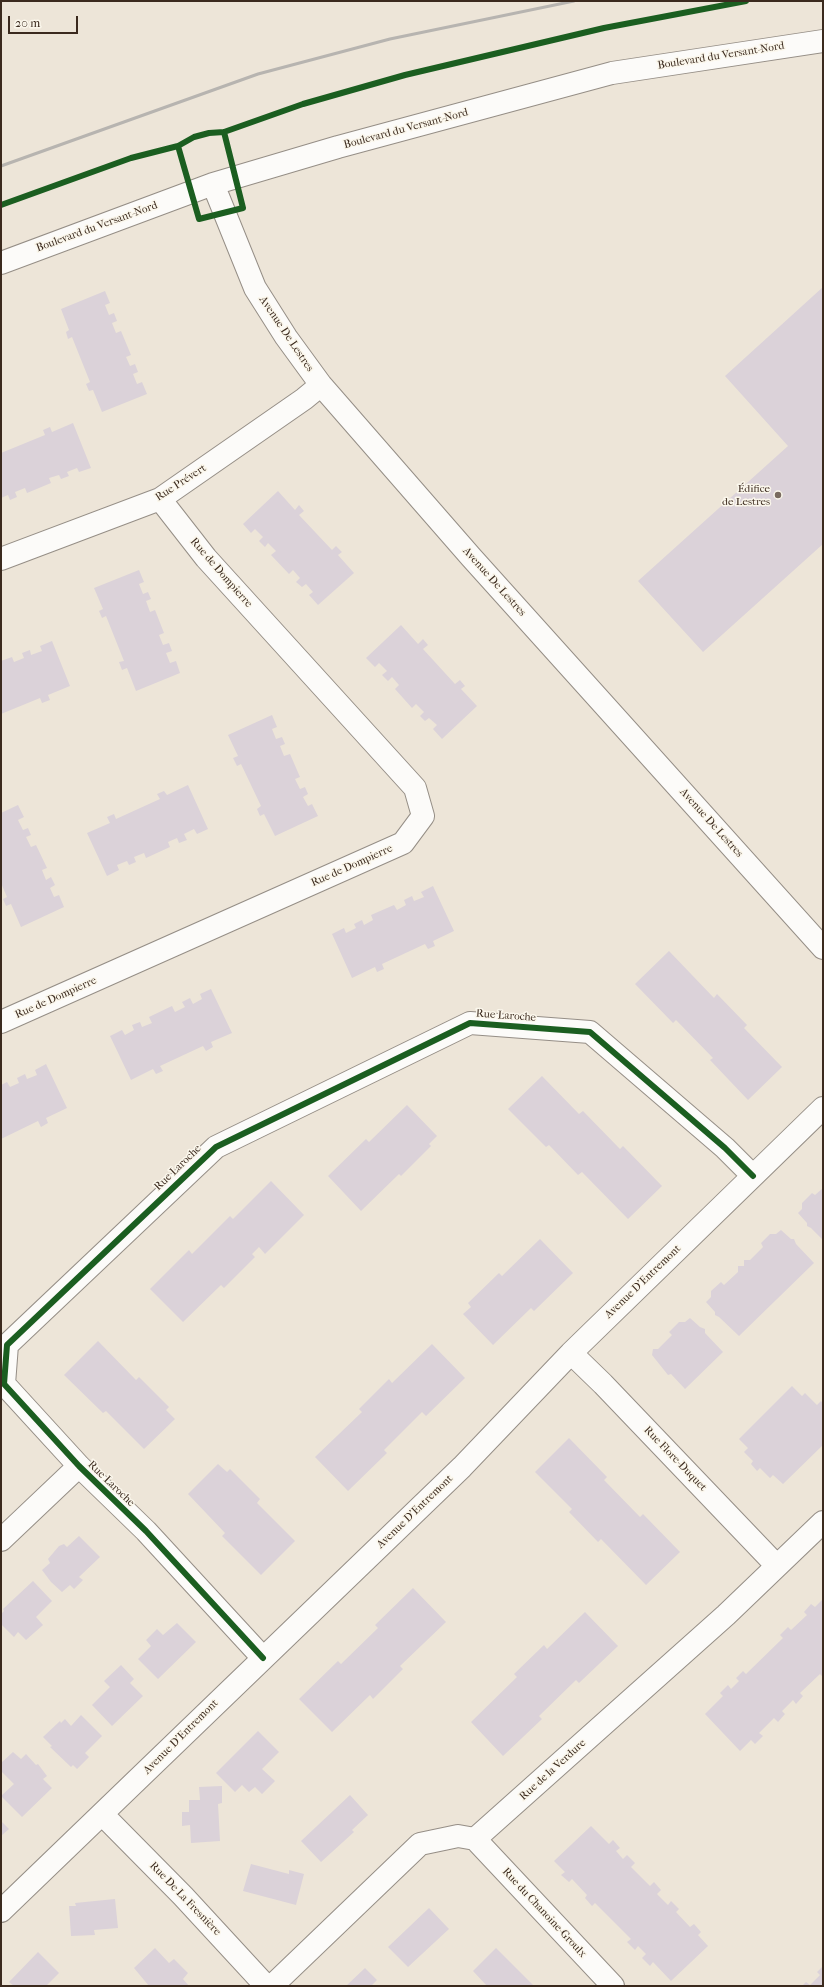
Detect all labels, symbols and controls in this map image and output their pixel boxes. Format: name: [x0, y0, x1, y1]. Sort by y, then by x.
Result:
scale bar: [10, 8, 80, 34]
text: 20 m: [15, 16, 40, 30]
street label: Boulevard du Versant-Nord: [657, 39, 785, 73]
street label: Boulevard du Versant-Nord: [342, 106, 470, 152]
street label: Boulevard du Versant-Nord: [35, 199, 159, 255]
street label: Avenue De Lestres: [256, 294, 316, 374]
street label: Rue Prévert: [153, 462, 209, 504]
place label: Édifice de Lestres: [722, 482, 770, 508]
marker: Édifice de Lestres: [773, 490, 783, 500]
street label: Rue de Dompierre: [187, 536, 255, 610]
street label: Avenue De Lestres: [460, 545, 528, 619]
street label: Avenue De Lestres: [677, 786, 745, 860]
street label: Rue de Dompierre: [309, 842, 395, 890]
street label: Rue de Dompierre: [13, 974, 99, 1022]
street label: Rue Laroche: [476, 1007, 536, 1025]
street label: Rue Laroche: [152, 1142, 204, 1194]
street label: Avenue D'Entremont: [602, 1242, 684, 1322]
street label: Rue Flore-Duquet: [641, 1424, 709, 1494]
street label: Rue Laroche: [85, 1458, 137, 1510]
street label: Avenue D'Entremont: [374, 1472, 456, 1552]
street label: Avenue D'Entremont: [141, 1697, 221, 1777]
street label: Rue de la Verdure: [517, 1737, 589, 1803]
street label: Rue De La Fresnière: [147, 1859, 223, 1939]
street label: Rue du Chanoine-Groulx: [499, 1866, 589, 1960]

